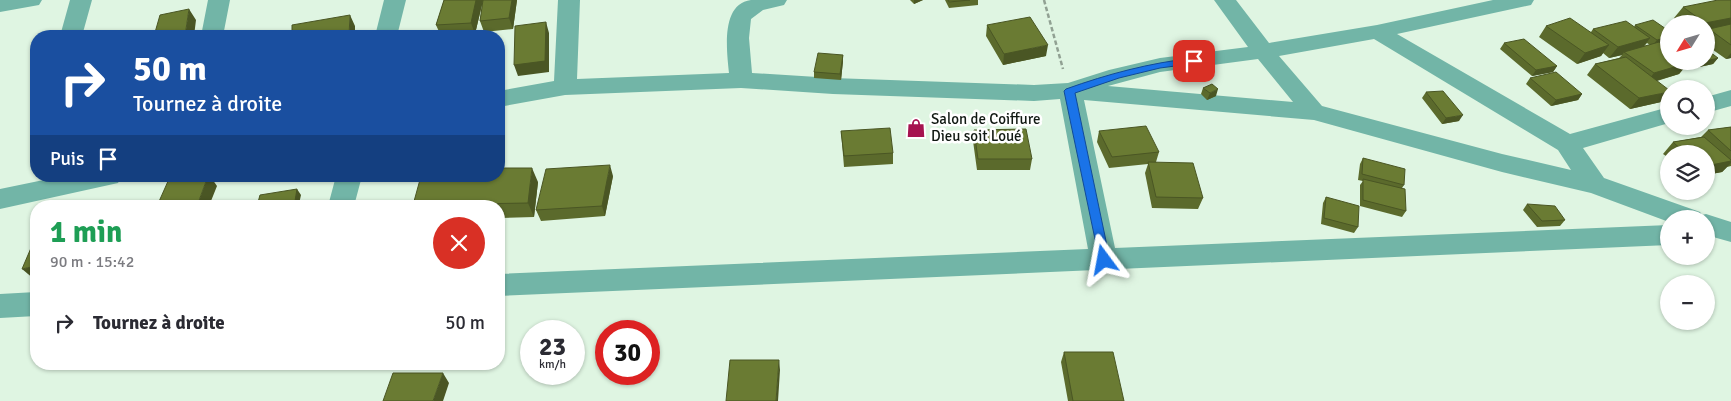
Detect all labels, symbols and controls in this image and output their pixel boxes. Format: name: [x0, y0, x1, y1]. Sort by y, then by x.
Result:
north arrow: [1660, 15, 1715, 70]
map controls: [1660, 15, 1715, 330]
pin: [1173, 40, 1215, 82]
text: 50 m: [133, 47, 207, 90]
icon: arrive: [1180, 47, 1208, 75]
icon: right: [50, 50, 115, 115]
button: search: [1660, 80, 1715, 135]
text: Tournez à droite: [133, 90, 282, 117]
place label: Salon de Coiffure Dieu soit Loué: [931, 110, 1041, 145]
shop icon: Salon de Coiffure Dieu soit Loué: [905, 117, 927, 139]
icon: arrive: [94, 145, 122, 173]
button: layers: [1660, 145, 1715, 200]
text: Puis: [50, 147, 84, 171]
button: +: [1660, 210, 1715, 265]
text: 1 min: [50, 214, 122, 251]
button: close: [433, 217, 485, 269]
position arrow: [1077, 233, 1129, 285]
text: 90 m · 15:42: [50, 252, 134, 272]
button: −: [1660, 275, 1715, 330]
icon: right: [50, 309, 78, 337]
text: Tournez à droite: [93, 311, 225, 335]
text: 50 m: [445, 311, 485, 335]
speed limit sign: 30: [595, 320, 660, 385]
text: 23: [539, 331, 566, 362]
text: km/h: [539, 357, 566, 372]

